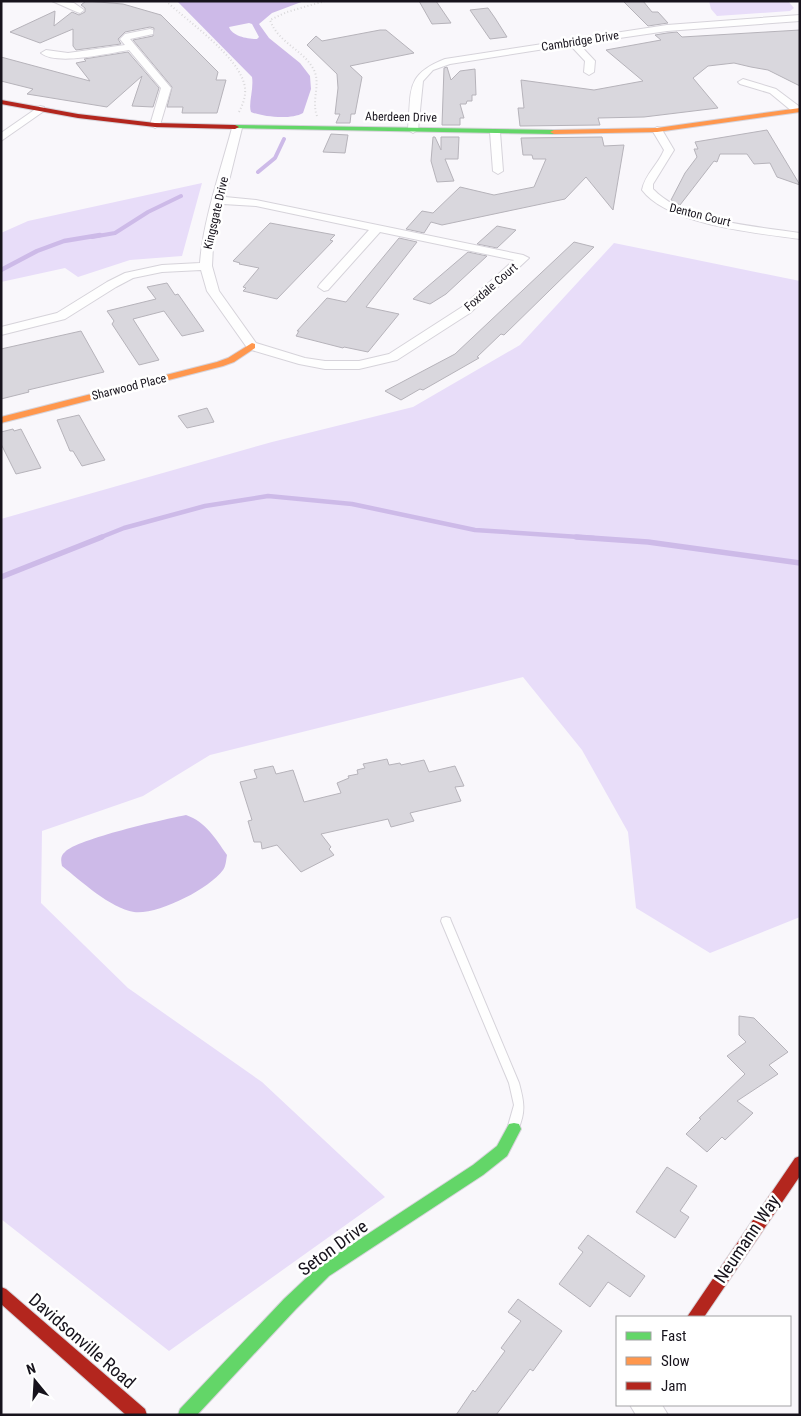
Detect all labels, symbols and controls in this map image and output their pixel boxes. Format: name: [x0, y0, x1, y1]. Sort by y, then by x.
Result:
street label: Cambridge Drive: [540, 28, 620, 54]
street label: Aberdeen Drive: [365, 109, 437, 125]
street label: Kingsgate Drive: [201, 175, 231, 251]
street label: Denton Court: [668, 201, 732, 229]
street label: Foxdale Court: [462, 260, 521, 314]
street label: Sharwood Place: [90, 371, 168, 403]
street label: Neumann Way: [710, 1190, 784, 1287]
street label: Seton Drive: [294, 1215, 372, 1280]
street label: Davidsonville Road: [25, 1289, 140, 1393]
legend: [616, 1316, 791, 1406]
text: Fast: [661, 1327, 686, 1345]
text: Slow: [661, 1352, 690, 1370]
north arrow: [10, 1356, 60, 1406]
text: N: [24, 1360, 38, 1378]
text: Jam: [661, 1377, 687, 1395]

